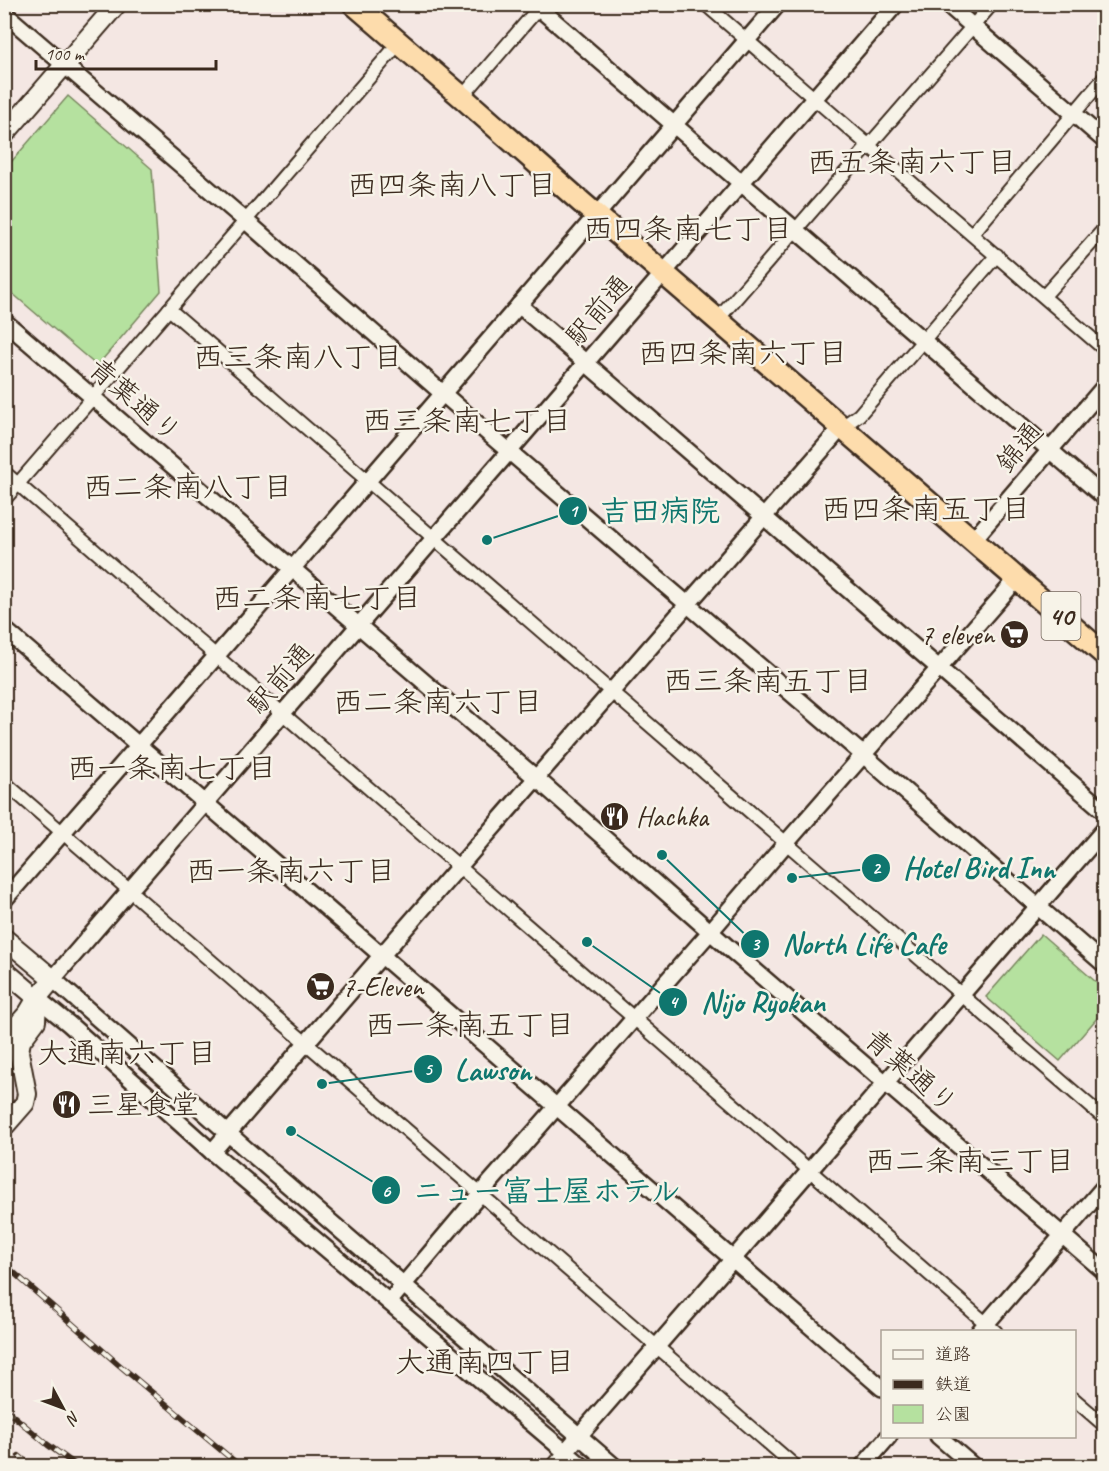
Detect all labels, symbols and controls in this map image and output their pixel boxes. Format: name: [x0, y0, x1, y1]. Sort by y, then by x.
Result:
scale bar: [36, 33, 216, 71]
text: 100 m: [45, 43, 86, 65]
district label: 西五条南六丁目: [807, 143, 1017, 181]
district label: 西四条南八丁目: [347, 166, 557, 204]
district label: 西四条南七丁目: [583, 210, 793, 248]
street label: 駅前通: [557, 267, 639, 353]
district label: 西四条南六丁目: [638, 334, 848, 372]
district label: 西三条南八丁目: [193, 338, 403, 376]
street label: 青葉通り: [81, 350, 189, 450]
district label: 西三条南七丁目: [362, 402, 572, 440]
street label: 錦通: [988, 414, 1050, 480]
district label: 西二条南八丁目: [83, 468, 293, 506]
callout: 吉田病院: [558, 487, 732, 535]
district label: 西四条南五丁目: [821, 490, 1031, 528]
text: 吉田病院: [600, 492, 720, 530]
text: 1: [569, 500, 579, 522]
district label: 西二条南七丁目: [212, 579, 422, 617]
road number: 40: [1042, 592, 1080, 640]
place label: 7 eleven: [920, 617, 995, 652]
supermarket icon: 7 eleven: [999, 618, 1031, 650]
street label: 駅前通: [239, 635, 321, 721]
district label: 西三条南五丁目: [663, 662, 873, 700]
district label: 西二条南六丁目: [333, 683, 543, 721]
district label: 西一条南七丁目: [67, 749, 277, 787]
place label: Hachka: [636, 799, 710, 834]
restaurant icon: Hachka: [599, 800, 631, 832]
callout: Hotel Bird Inn: [861, 844, 1067, 892]
text: Hotel Bird Inn: [903, 849, 1057, 887]
district label: 西一条南六丁目: [186, 852, 396, 890]
text: 2: [872, 857, 882, 879]
callout: North Life Cafe: [740, 920, 958, 968]
text: North Life Cafe: [782, 925, 948, 963]
text: 3: [751, 933, 761, 955]
place label: 7-Eleven: [342, 969, 425, 1004]
supermarket icon: 7-Eleven: [305, 970, 337, 1002]
callout: Nijo Ryokan: [658, 978, 837, 1026]
text: Nijo Ryokan: [701, 983, 826, 1022]
text: 4: [669, 991, 679, 1013]
district label: 西一条南五丁目: [365, 1006, 575, 1044]
street label: 青葉通り: [857, 1021, 965, 1121]
district label: 大通南六丁目: [37, 1034, 217, 1072]
callout: Lawson: [413, 1045, 543, 1093]
text: Lawson: [455, 1051, 533, 1089]
text: 5: [424, 1058, 434, 1080]
place label: 三星食堂: [87, 1087, 199, 1122]
restaurant icon: 三星食堂: [50, 1088, 82, 1120]
district label: 西二条南三丁目: [865, 1142, 1075, 1180]
callout: ニュー富士屋ホテル: [371, 1166, 694, 1214]
text: ニュー富士屋ホテル: [413, 1172, 681, 1210]
text: 6: [382, 1180, 392, 1202]
legend: [881, 1330, 1076, 1438]
district label: 大通南四丁目: [395, 1343, 575, 1381]
text: 道路: [935, 1343, 971, 1365]
text: 鉄道: [935, 1373, 971, 1395]
north arrow: [33, 1378, 93, 1438]
text: 公園: [935, 1403, 971, 1425]
text: N: [61, 1407, 84, 1430]

